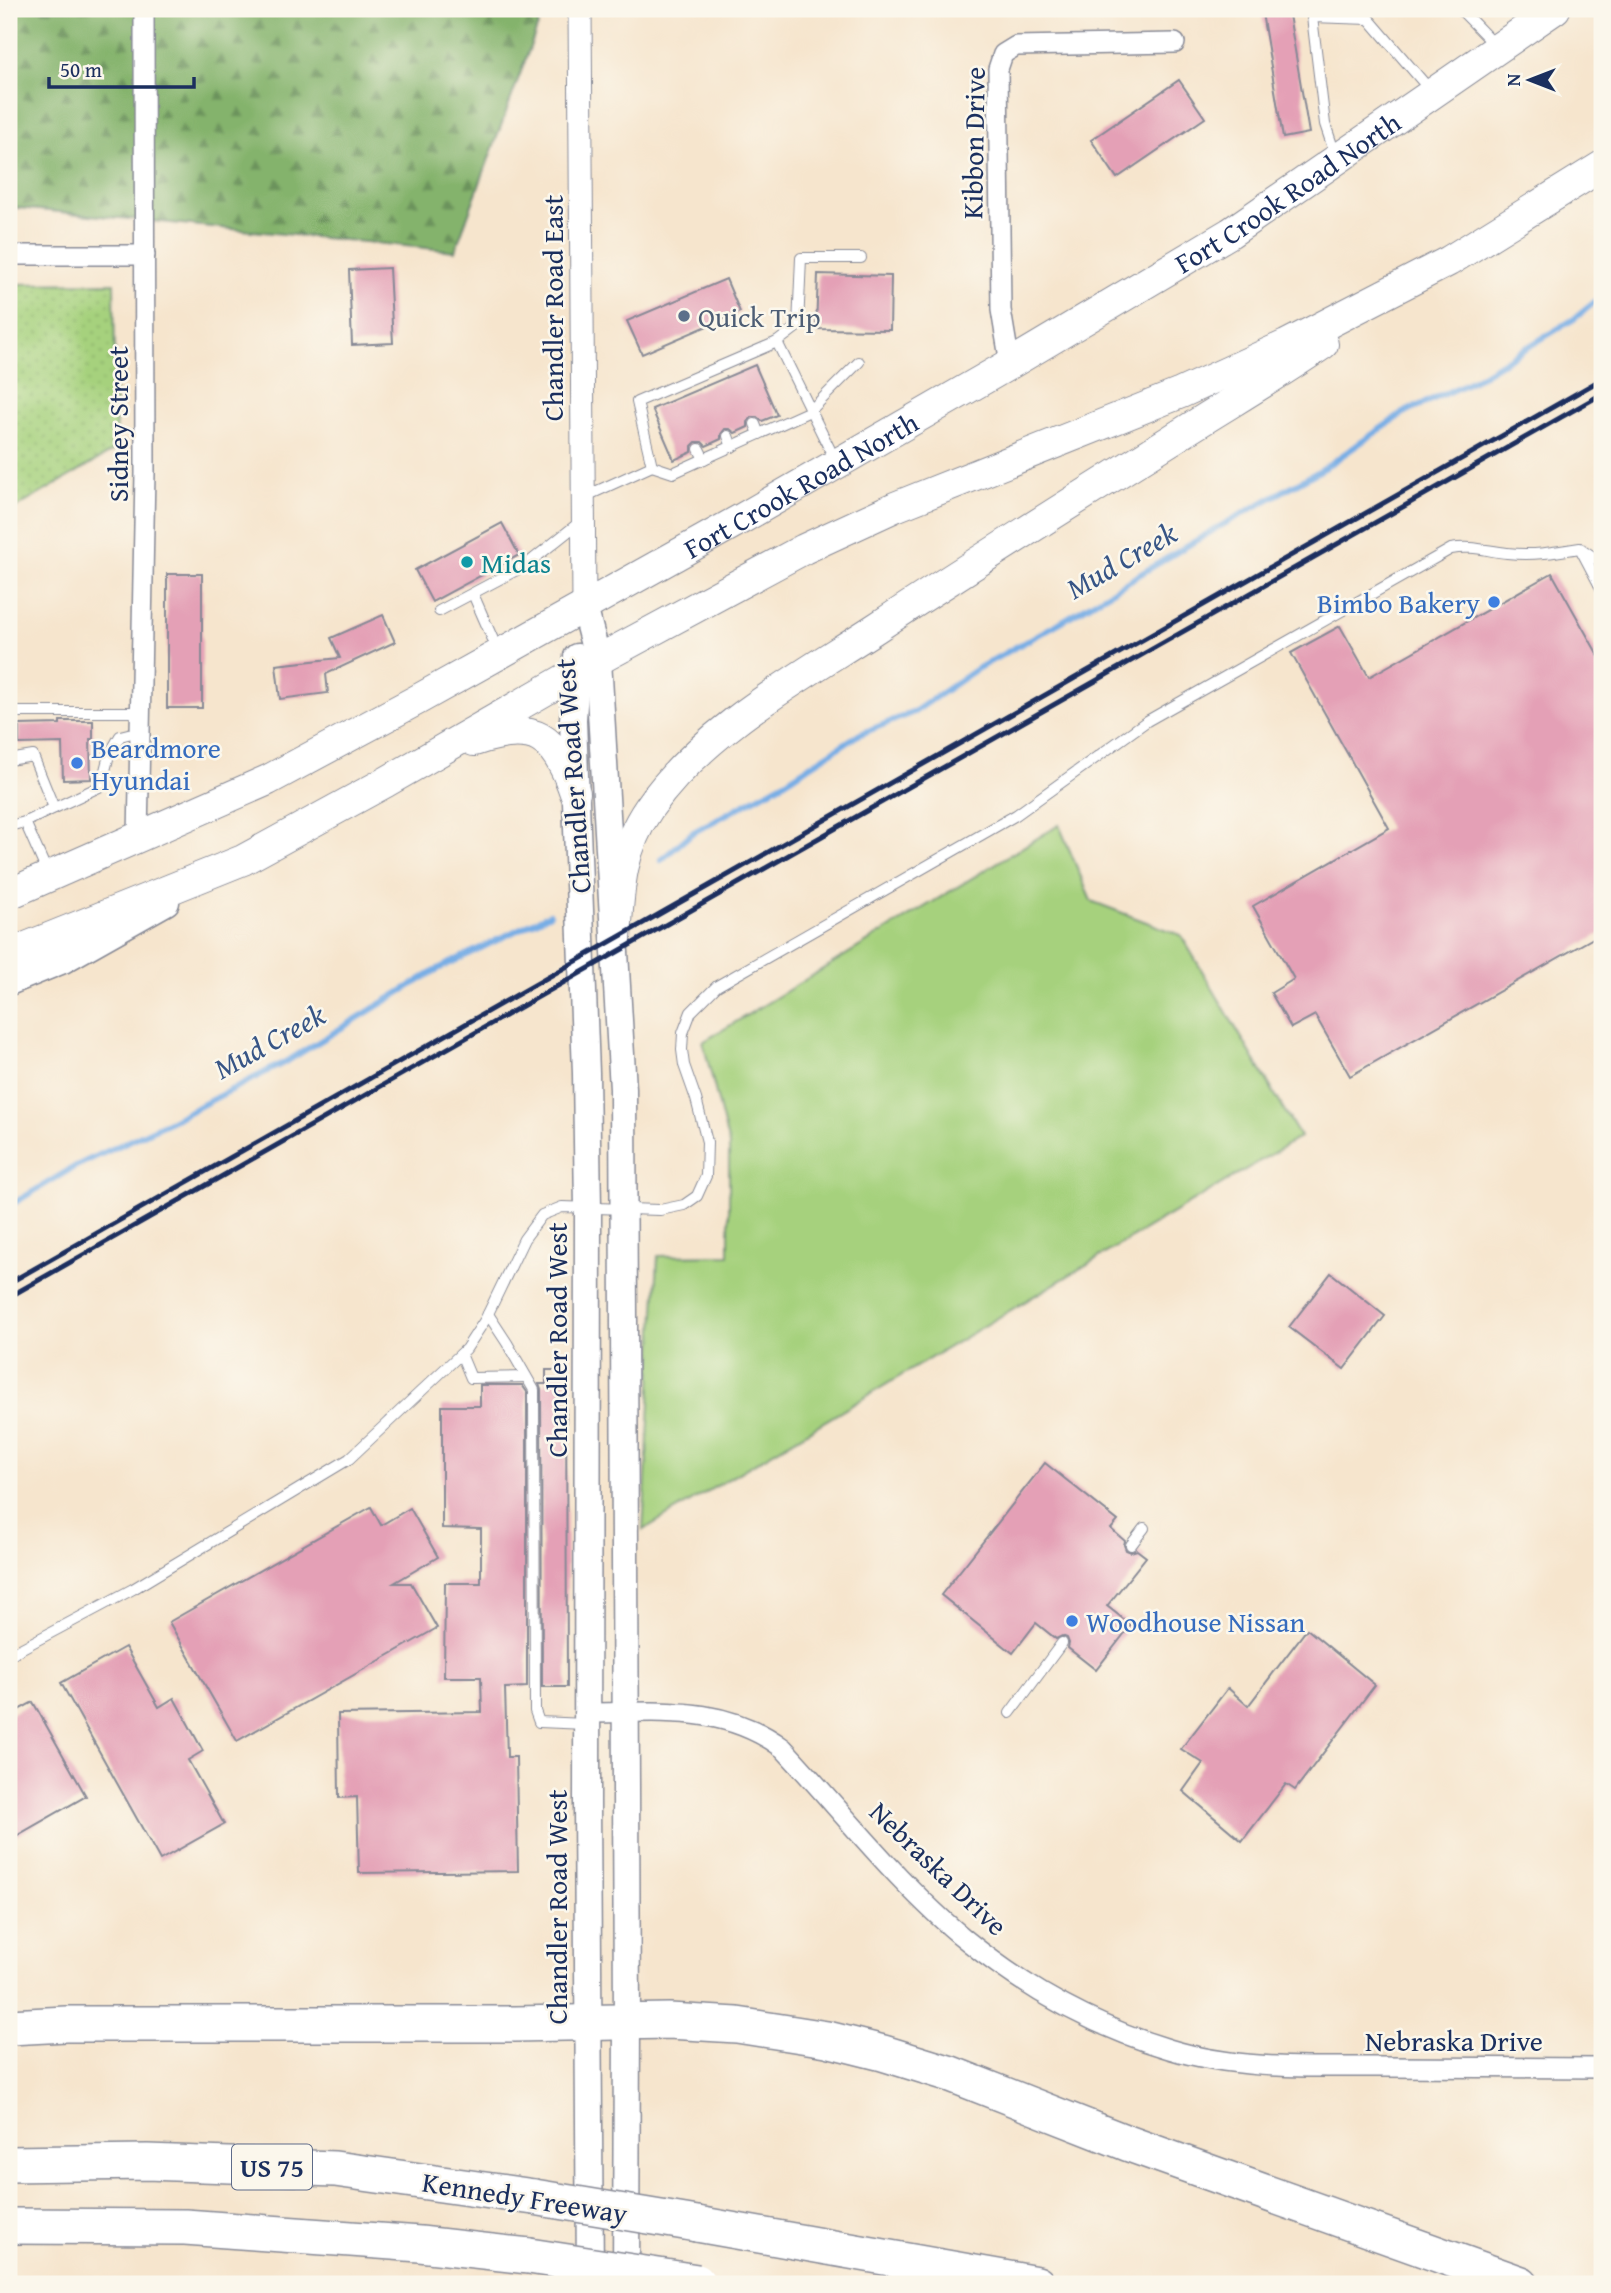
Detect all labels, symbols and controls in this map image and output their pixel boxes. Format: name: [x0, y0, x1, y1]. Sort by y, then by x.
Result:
scale bar: [49, 46, 194, 90]
north arrow: [1496, 46, 1566, 116]
text: 50 m: [60, 54, 102, 85]
street label: Kibbon Drive: [951, 66, 995, 220]
text: N: [1499, 73, 1527, 86]
street label: Fort Crook Road North: [1166, 101, 1409, 282]
street label: Chandler Road East: [532, 195, 573, 421]
place label: Quick Trip: [698, 296, 821, 337]
marker: Quick Trip: [676, 308, 692, 324]
street label: Sidney Street: [97, 346, 138, 502]
street label: Fort Crook Road North: [676, 401, 926, 568]
water label: Mud Creek: [1057, 510, 1185, 609]
place label: Midas: [481, 542, 551, 583]
marker: Midas: [459, 554, 475, 570]
place label: Bimbo Bakery: [1317, 582, 1480, 623]
marker: Bimbo Bakery: [1486, 594, 1502, 610]
street label: Chandler Road West: [543, 657, 601, 895]
place label: Beardmore Hyundai: [91, 727, 221, 800]
marker: Beardmore Hyundai: [69, 755, 85, 771]
water label: Mud Creek: [205, 992, 333, 1090]
street label: Chandler Road West: [536, 1222, 577, 1458]
place label: Woodhouse Nissan: [1086, 1601, 1305, 1642]
marker: Woodhouse Nissan: [1064, 1613, 1080, 1629]
street label: Chandler Road West: [536, 1789, 577, 2025]
street label: Nebraska Drive: [861, 1791, 1017, 1945]
street label: Nebraska Drive: [1365, 2020, 1543, 2061]
road number: US 75: [232, 2144, 312, 2190]
street label: Kennedy Freeway: [420, 2161, 630, 2233]

